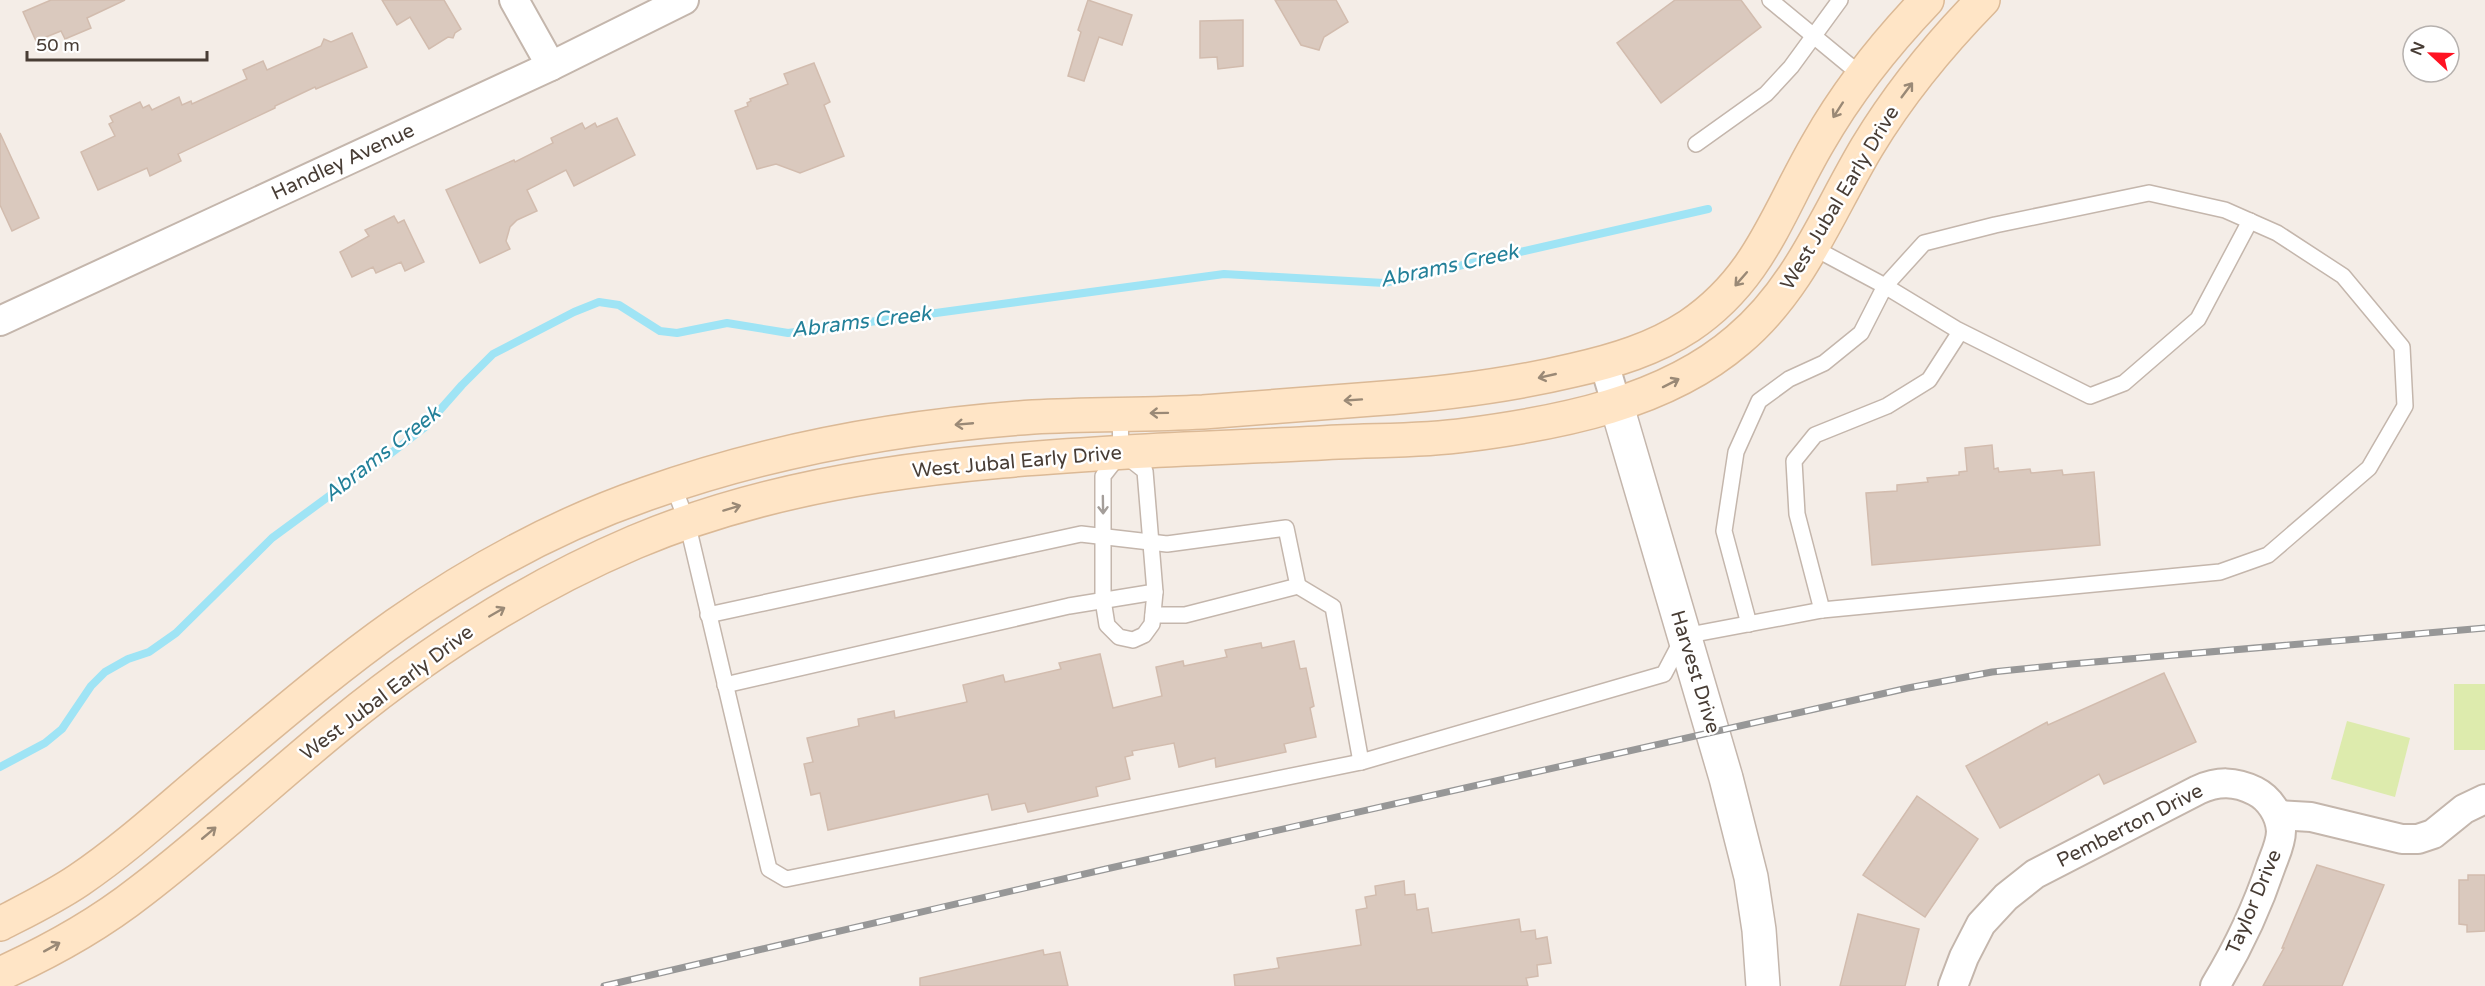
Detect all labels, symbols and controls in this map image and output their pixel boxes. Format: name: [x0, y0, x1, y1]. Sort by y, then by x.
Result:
scale bar: [27, 24, 207, 62]
north arrow: [2401, 24, 2461, 84]
text: 50 m: [36, 34, 80, 56]
text: N: [2406, 39, 2430, 58]
one-way arrow: [1901, 82, 1914, 98]
street label: West Jubal Early Drive: [1776, 102, 1904, 294]
one-way arrow: [1831, 102, 1844, 119]
street label: Handley Avenue: [268, 118, 418, 206]
water label: Abrams Creek: [1378, 239, 1522, 293]
one-way arrow: [1734, 271, 1748, 286]
water label: Abrams Creek: [790, 301, 934, 343]
one-way arrow: [1537, 371, 1556, 383]
one-way arrow: [1661, 377, 1679, 389]
one-way arrow: [1344, 395, 1364, 406]
water label: Abrams Creek: [319, 400, 446, 507]
one-way arrow: [1149, 407, 1169, 419]
one-way arrow: [955, 419, 975, 430]
street label: West Jubal Early Drive: [911, 441, 1123, 483]
one-way arrow: [1097, 495, 1109, 515]
one-way arrow: [722, 502, 741, 513]
one-way arrow: [488, 606, 505, 618]
street label: Harvest Drive: [1665, 608, 1725, 736]
street label: West Jubal Early Drive: [296, 620, 478, 766]
street label: Pemberton Drive: [2053, 779, 2207, 873]
one-way arrow: [201, 826, 216, 840]
street label: Taylor Drive: [2221, 846, 2287, 958]
one-way arrow: [43, 941, 60, 953]

